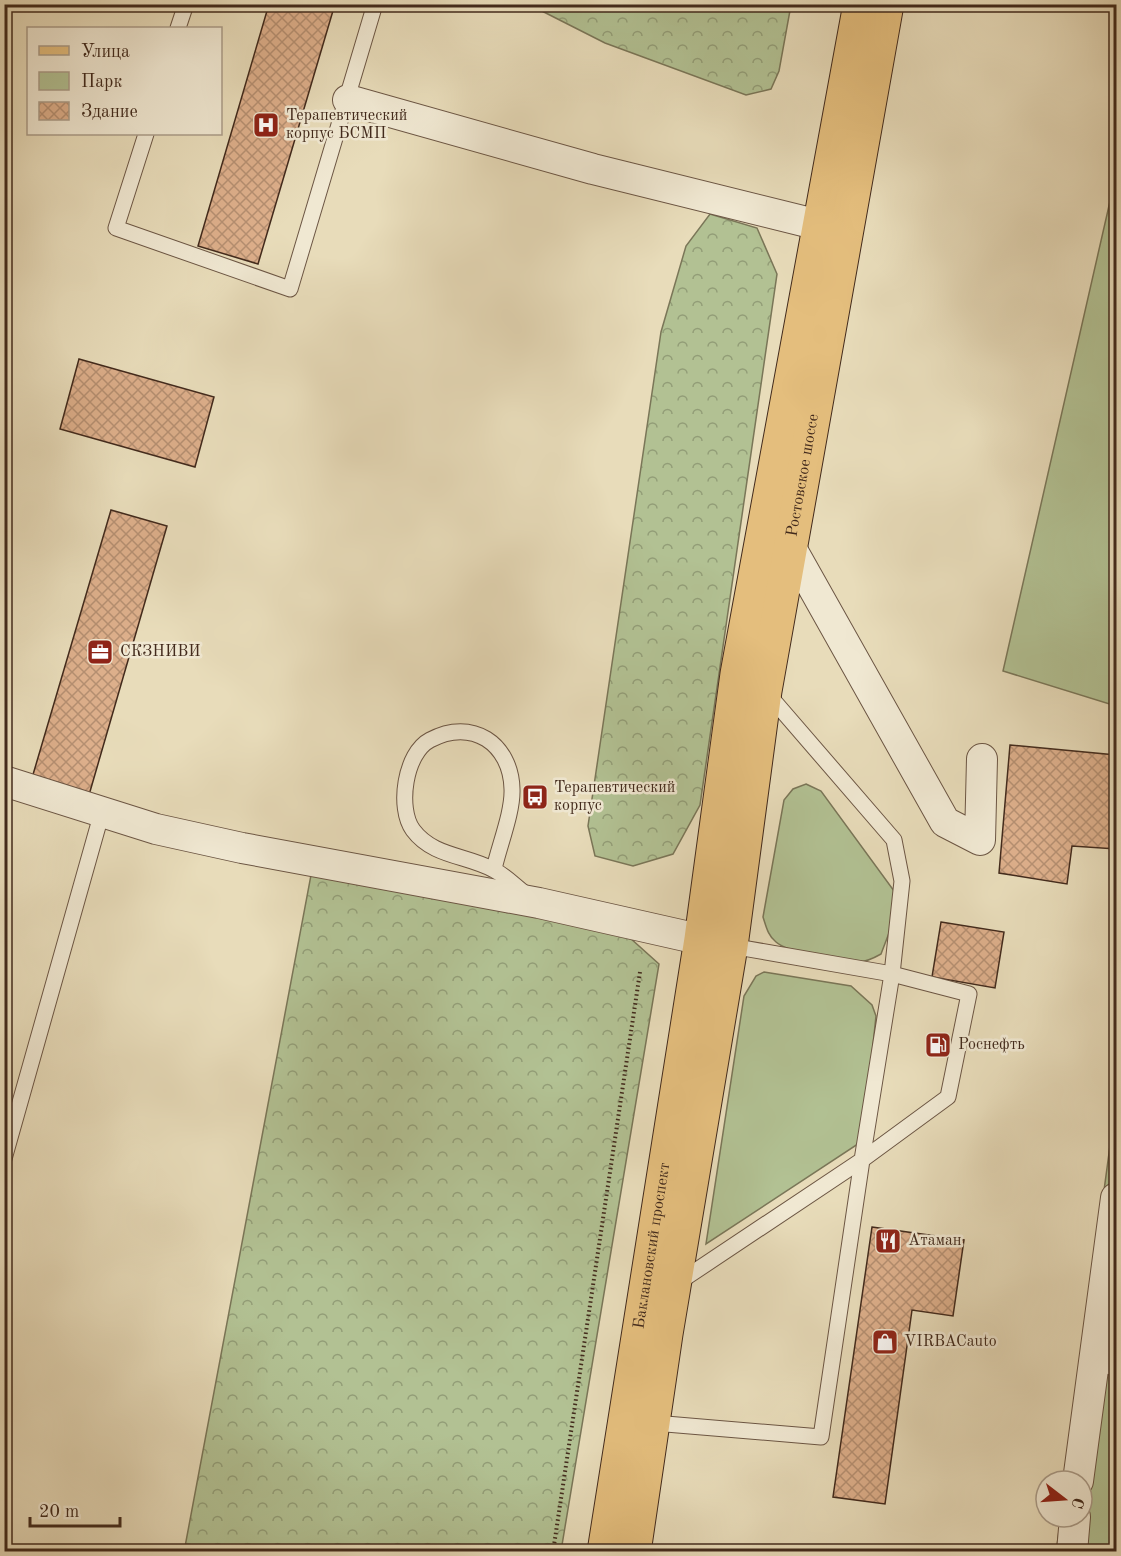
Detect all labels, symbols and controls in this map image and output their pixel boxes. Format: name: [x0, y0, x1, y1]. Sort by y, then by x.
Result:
legend: [27, 27, 222, 135]
text: Улица: [81, 43, 130, 61]
text: Парк: [81, 73, 122, 91]
text: Здание: [81, 103, 138, 121]
place label: Терапевтический корпус БСМП: [286, 108, 407, 142]
hospital icon: Терапевтический корпус БСМП: [251, 110, 281, 140]
street label: Ростовское шоссе: [785, 413, 822, 538]
office icon: СКЗНИВИ: [85, 637, 115, 667]
place label: СКЗНИВИ: [120, 644, 201, 660]
place label: Терапевтический корпус: [554, 780, 675, 814]
bus stop icon: Терапевтический корпус: [520, 782, 550, 812]
fuel station icon: Роснефть: [923, 1030, 953, 1060]
place label: Роснефть: [958, 1037, 1025, 1053]
street label: Баклановский проспект: [631, 1162, 673, 1330]
restaurant icon: Атаман: [873, 1226, 903, 1256]
place label: Атаман: [908, 1233, 962, 1249]
shop icon: VIRBACauto: [870, 1327, 900, 1357]
place label: VIRBACauto: [904, 1334, 997, 1350]
north arrow: [1034, 1469, 1094, 1529]
scale bar: [30, 1490, 120, 1528]
text: С: [1067, 1495, 1086, 1510]
text: 20 m: [39, 1503, 79, 1521]

